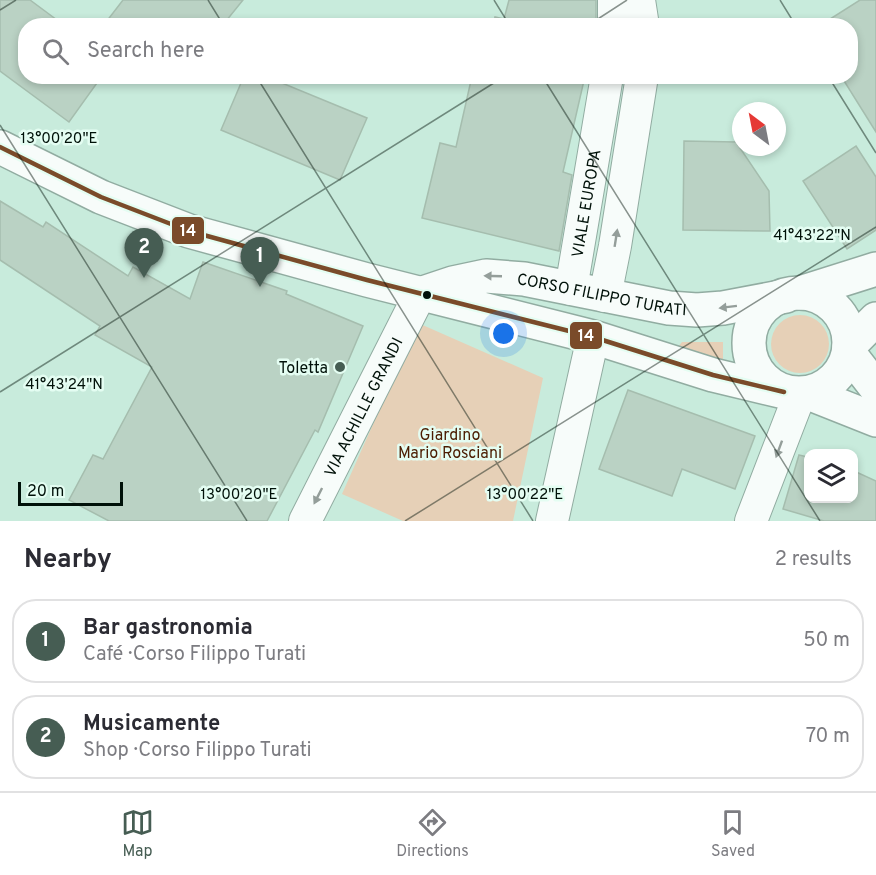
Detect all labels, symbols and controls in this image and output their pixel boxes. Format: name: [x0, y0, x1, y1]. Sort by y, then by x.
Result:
search box: [18, 18, 858, 84]
icon: search: [39, 35, 72, 68]
text: Search here: [87, 38, 205, 65]
north arrow: [732, 102, 786, 156]
text: 13°00'20"E: [21, 130, 97, 149]
street label: VIALE EUROPA: [568, 148, 606, 259]
line badge: 14: [171, 216, 205, 245]
text: 14: [180, 222, 196, 242]
text: 41°43'22"N: [773, 227, 851, 246]
pin: 2: [124, 228, 164, 278]
one-way arrow: [612, 229, 621, 248]
pin: 1: [240, 238, 280, 287]
street label: CORSO FILIPPO TURATI: [516, 270, 687, 321]
one-way arrow: [483, 272, 502, 281]
unlabelled marker: [421, 289, 433, 301]
one-way arrow: [719, 303, 738, 312]
your location: [489, 319, 518, 348]
line badge: 14: [569, 321, 603, 350]
text: 14: [578, 327, 594, 347]
street label: VIA ACHILLE GRANDI: [321, 335, 408, 481]
place label: Toletta: [278, 359, 328, 379]
marker: Toletta: [333, 360, 347, 374]
text: 41°43'24"N: [25, 376, 103, 395]
park label: Giardino Mario Rosciani: [398, 426, 502, 464]
one-way arrow: [774, 440, 784, 458]
map controls: [804, 449, 858, 503]
button: layers: [804, 449, 858, 503]
scale bar: [18, 479, 123, 507]
text: 20 m: [27, 482, 64, 502]
text: 13°00'20"E: [201, 486, 277, 505]
text: 13°00'22"E: [487, 486, 563, 505]
one-way arrow: [313, 488, 323, 505]
text: Nearby: [24, 544, 112, 577]
text: 2 results: [775, 547, 852, 573]
text: Bar gastronomia: [83, 615, 253, 642]
text: 1: [42, 628, 50, 654]
text: 50 m: [803, 628, 850, 654]
text: Café · Corso Filippo Turati: [83, 642, 306, 668]
text: Musicamente: [83, 711, 220, 738]
text: 2: [39, 724, 52, 750]
text: 70 m: [806, 724, 850, 750]
text: Shop · Corso Filippo Turati: [83, 738, 312, 764]
tab: Map: [121, 806, 154, 862]
tab: Directions: [396, 806, 469, 862]
tab: Saved: [711, 806, 755, 862]

